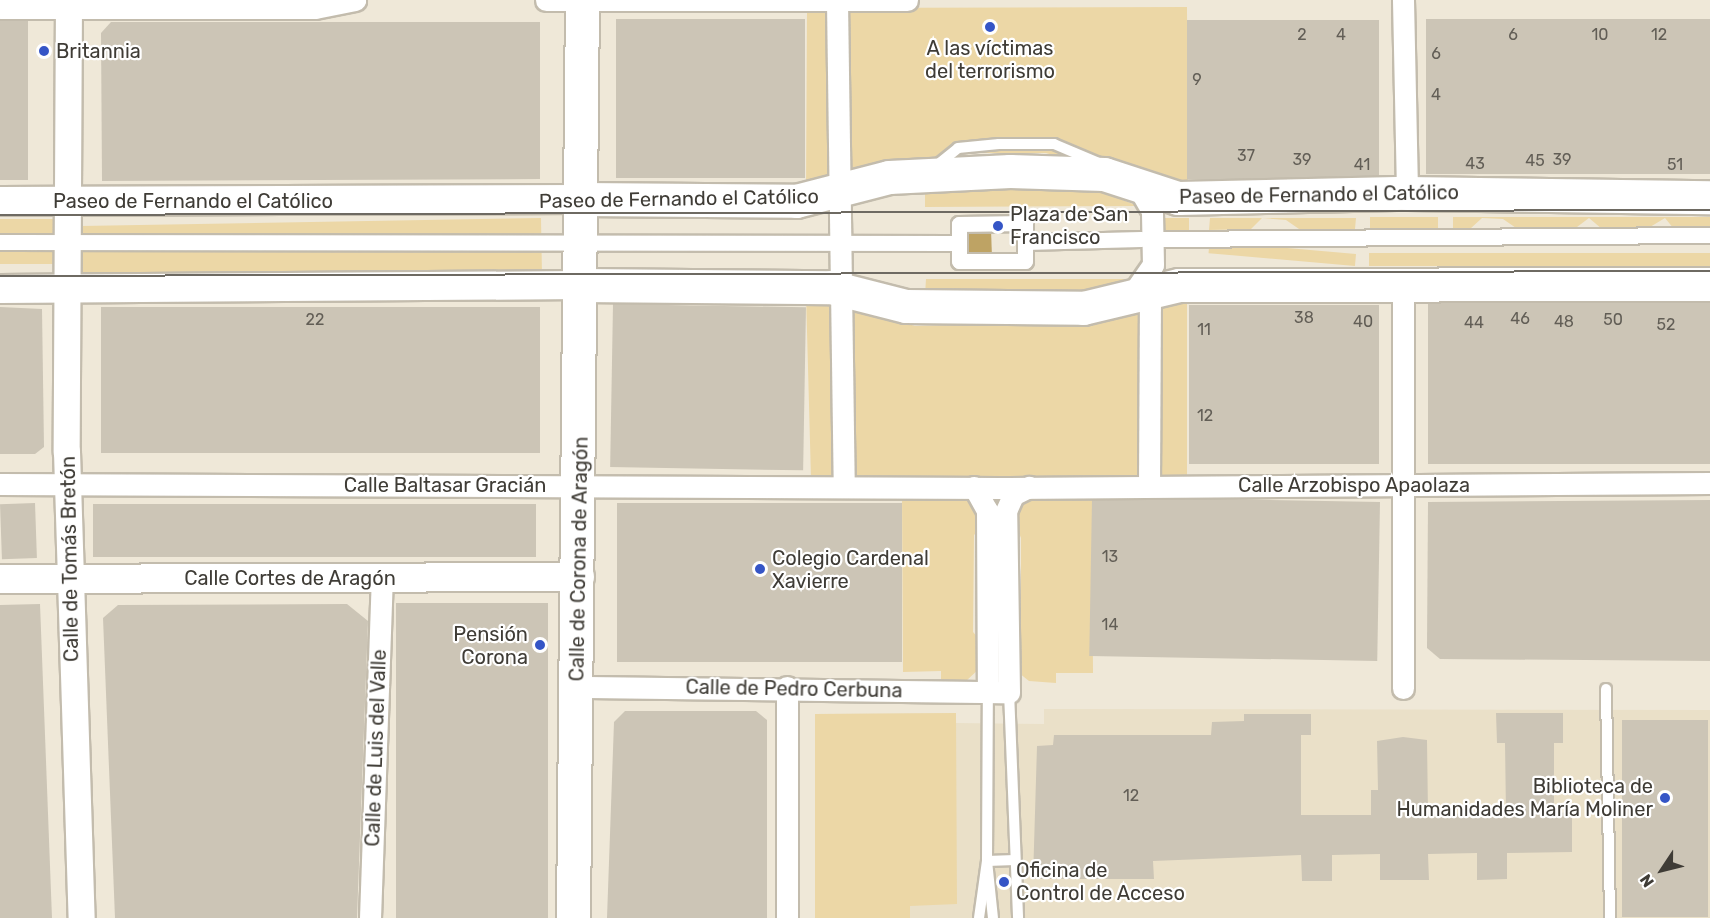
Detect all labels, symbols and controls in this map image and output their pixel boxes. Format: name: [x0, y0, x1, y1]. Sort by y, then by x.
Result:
marker: A las víctimas del terrorismo: [983, 20, 997, 34]
house number: 2: [1297, 25, 1307, 45]
house number: 4: [1336, 25, 1346, 45]
house number: 6: [1508, 25, 1518, 45]
house number: 10: [1591, 25, 1609, 45]
house number: 12: [1651, 25, 1667, 45]
place label: A las víctimas del terrorismo: [925, 36, 1055, 83]
place label: Britannia: [56, 39, 141, 63]
marker: Britannia: [37, 44, 51, 58]
house number: 6: [1431, 44, 1441, 64]
house number: 9: [1192, 70, 1202, 90]
house number: 4: [1431, 85, 1441, 105]
house number: 37: [1237, 146, 1255, 166]
house number: 39: [1292, 150, 1312, 170]
house number: 39: [1552, 150, 1572, 170]
house number: 45: [1525, 151, 1545, 171]
house number: 43: [1465, 154, 1485, 174]
house number: 41: [1354, 155, 1370, 175]
house number: 51: [1667, 155, 1683, 175]
street label: Paseo de Fernando el Católico: [1179, 181, 1459, 209]
street label: Paseo de Fernando el Católico: [539, 185, 819, 213]
street label: Paseo de Fernando el Católico: [53, 189, 333, 213]
place label: Plaza de San Francisco: [1010, 202, 1128, 249]
marker: Plaza de San Francisco: [991, 219, 1005, 233]
house number: 38: [1294, 308, 1314, 328]
house number: 46: [1510, 309, 1530, 329]
house number: 22: [306, 310, 324, 330]
house number: 50: [1603, 310, 1623, 330]
house number: 40: [1353, 312, 1373, 332]
house number: 48: [1554, 312, 1574, 332]
house number: 44: [1464, 313, 1484, 333]
house number: 52: [1657, 315, 1675, 335]
house number: 11: [1197, 320, 1211, 340]
house number: 12: [1197, 406, 1213, 426]
street label: Calle de Corona de Aragón: [565, 436, 593, 682]
street label: Calle de Tomás Bretón: [56, 456, 84, 662]
street label: Calle Baltasar Gracián: [343, 473, 547, 497]
street label: Calle Arzobispo Apaolaza: [1238, 473, 1470, 497]
place label: Colegio Cardenal Xavierre: [772, 546, 929, 593]
house number: 13: [1102, 547, 1118, 567]
marker: Colegio Cardenal Xavierre: [753, 562, 767, 576]
street label: Calle Cortes de Aragón: [184, 566, 396, 590]
house number: 14: [1102, 615, 1118, 635]
place label: Pensión Corona: [453, 622, 528, 669]
marker: Pensión Corona: [533, 638, 547, 652]
street label: Calle de Luis del Valle: [361, 649, 391, 847]
street label: Calle de Pedro Cerbuna: [685, 675, 903, 703]
place label: Biblioteca de Humanidades María Moliner: [1396, 774, 1653, 821]
house number: 12: [1123, 786, 1139, 806]
marker: Biblioteca de Humanidades María Moliner: [1658, 791, 1672, 805]
north arrow: [1632, 840, 1692, 900]
place label: Oficina de Control de Acceso: [1016, 858, 1185, 905]
text: N: [1636, 870, 1658, 891]
marker: Oficina de Control de Acceso: [997, 875, 1011, 889]

